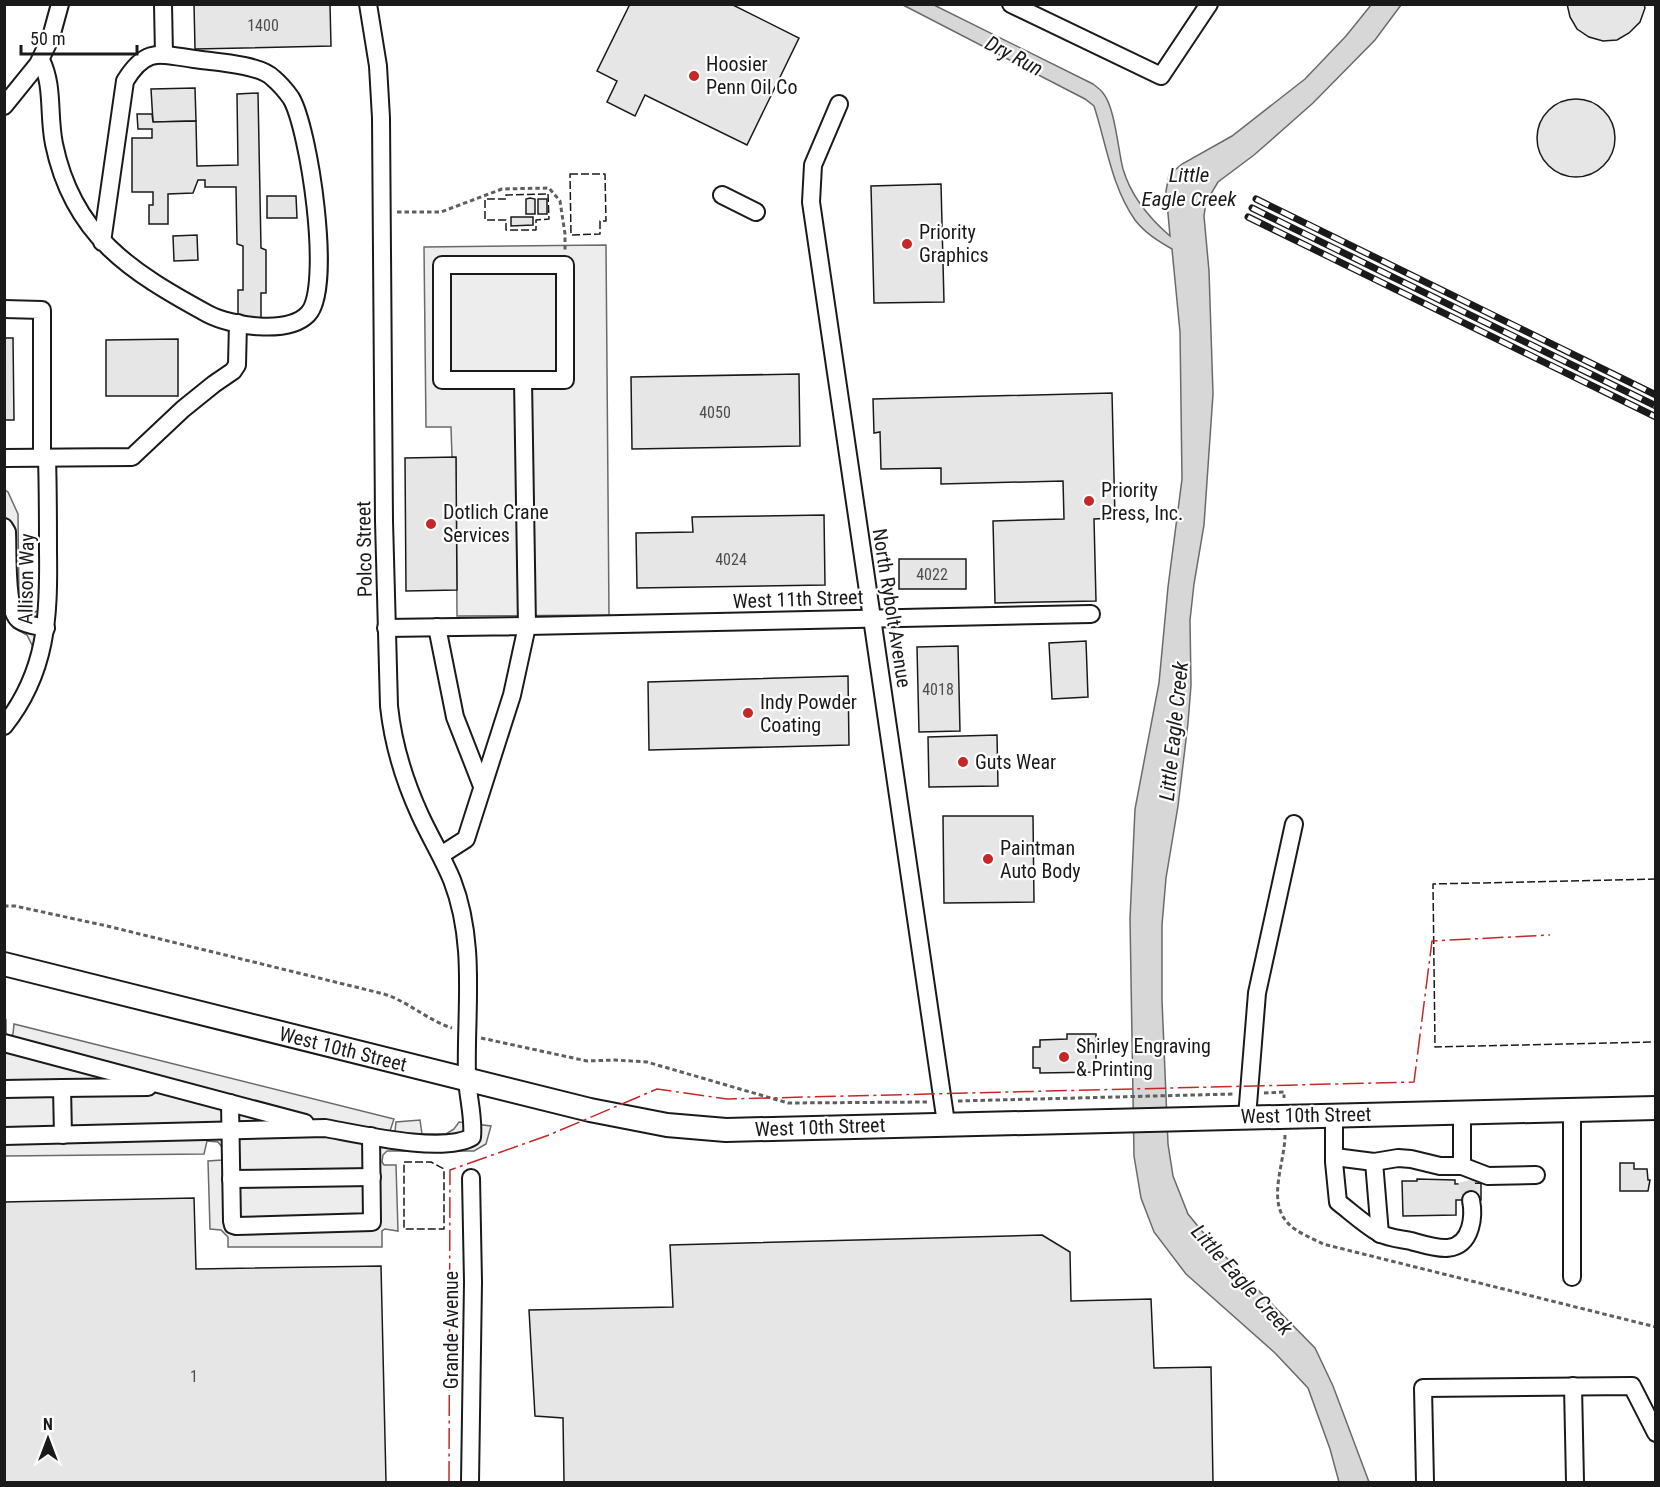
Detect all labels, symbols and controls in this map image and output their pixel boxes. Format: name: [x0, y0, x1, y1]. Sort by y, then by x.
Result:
house number: 1400: [247, 16, 279, 35]
scale bar: [21, 18, 136, 56]
text: 50 m: [30, 28, 65, 49]
water label: Dry Run: [981, 31, 1047, 81]
place label: Hoosier Penn Oil Co: [706, 52, 797, 99]
marker: Hoosier Penn Oil Co: [687, 69, 701, 83]
water label: Little Eagle Creek: [1142, 163, 1237, 211]
place label: Priority Graphics: [919, 220, 989, 267]
marker: Priority Graphics: [900, 237, 914, 251]
house number: 4050: [699, 403, 731, 422]
place label: Priority Press, Inc.: [1101, 478, 1183, 525]
marker: Priority Press, Inc.: [1082, 494, 1096, 508]
place label: Dotlich Crane Services: [443, 500, 549, 547]
street label: Polco Street: [351, 501, 377, 597]
marker: Dotlich Crane Services: [424, 517, 438, 531]
street label: North Rybolt Avenue: [868, 527, 916, 689]
street label: Allison Way: [13, 533, 39, 625]
house number: 4024: [715, 550, 747, 569]
house number: 4022: [916, 565, 948, 584]
street label: West 11th Street: [732, 585, 864, 613]
water label: Little Eagle Creek: [1155, 659, 1193, 802]
house number: 4018: [922, 680, 954, 699]
place label: Indy Powder Coating: [760, 690, 857, 737]
marker: Indy Powder Coating: [741, 706, 755, 720]
place label: Guts Wear: [975, 750, 1056, 774]
marker: Guts Wear: [956, 755, 970, 769]
place label: Paintman Auto Body: [1000, 836, 1081, 883]
marker: Paintman Auto Body: [981, 852, 995, 866]
street label: West 10th Street: [277, 1022, 409, 1076]
place label: Shirley Engraving & Printing: [1076, 1034, 1211, 1081]
marker: Shirley Engraving & Printing: [1057, 1050, 1071, 1064]
street label: West 10th Street: [1240, 1102, 1372, 1128]
street label: West 10th Street: [754, 1113, 886, 1141]
water label: Little Eagle Creek: [1186, 1220, 1298, 1341]
street label: Grande Avenue: [439, 1271, 463, 1389]
house number: 1: [190, 1367, 198, 1386]
north arrow: [18, 1409, 78, 1469]
text: N: [43, 1415, 53, 1434]

